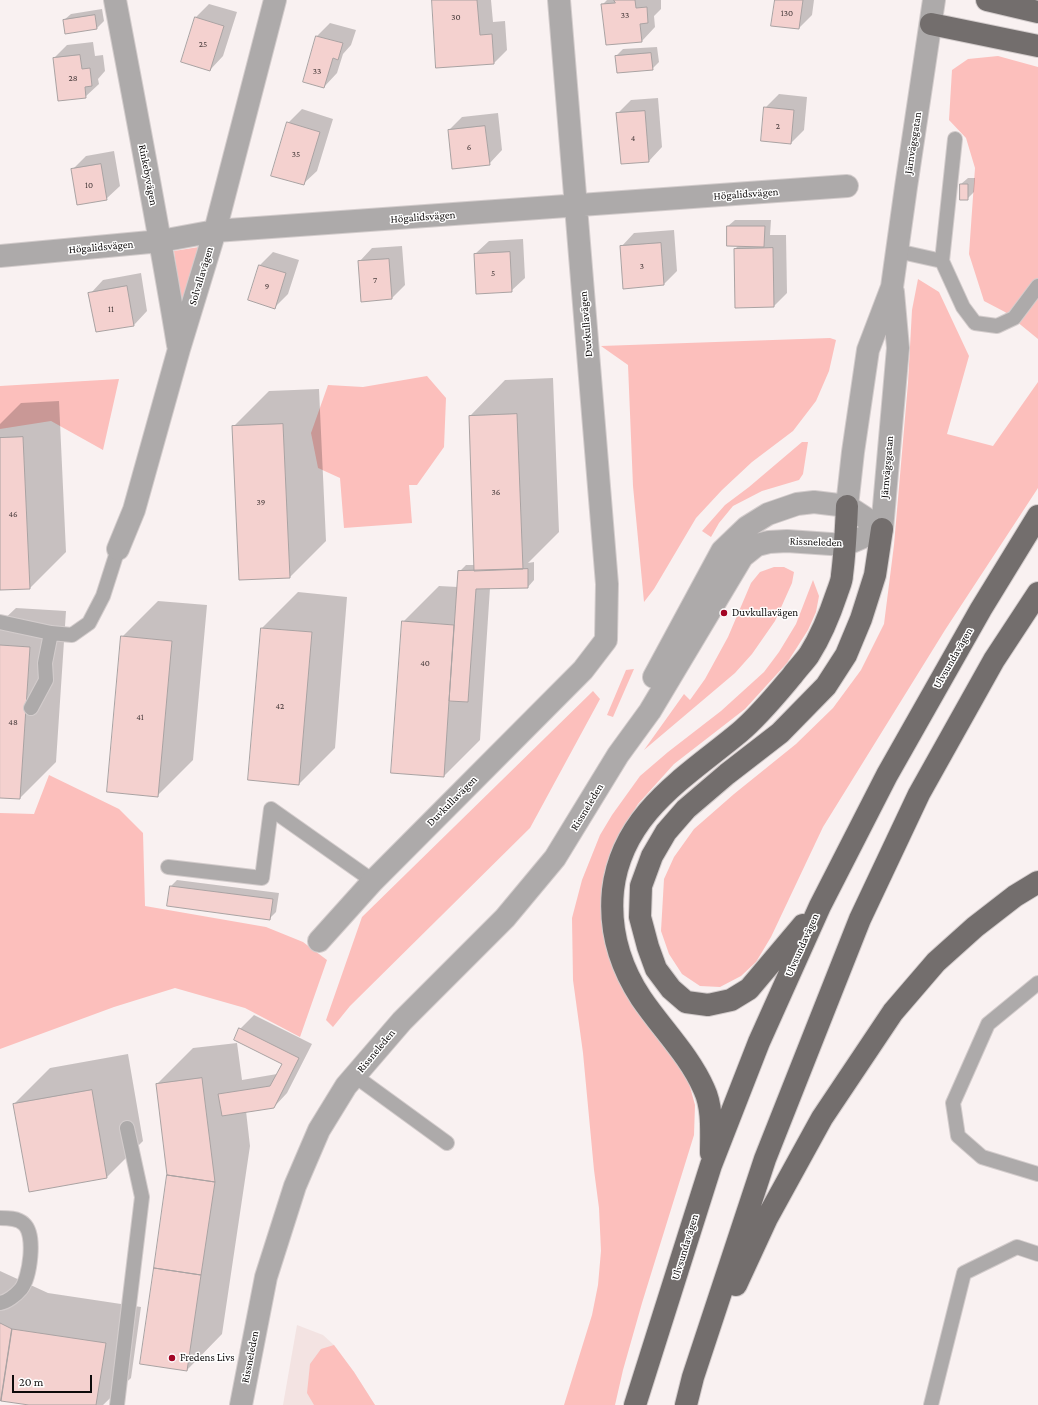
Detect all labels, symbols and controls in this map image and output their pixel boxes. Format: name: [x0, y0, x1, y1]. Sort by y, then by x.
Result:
house number: 130: [781, 8, 793, 18]
house number: 33: [621, 10, 629, 20]
house number: 30: [451, 12, 461, 22]
house number: 25: [199, 39, 207, 49]
house number: 33: [313, 66, 321, 76]
house number: 28: [68, 73, 78, 83]
street label: Järnvägsgatan: [902, 111, 924, 175]
house number: 2: [776, 121, 780, 131]
house number: 4: [631, 133, 635, 143]
house number: 6: [467, 142, 471, 152]
street label: Rinkebyvägen: [136, 143, 160, 207]
house number: 35: [292, 149, 300, 159]
house number: 10: [85, 180, 93, 190]
street label: Högalidsvägen: [713, 185, 779, 203]
street label: Högalidsvägen: [390, 208, 456, 226]
street label: Högalidsvägen: [68, 238, 134, 256]
street label: Solvallavägen: [186, 245, 216, 307]
house number: 3: [640, 261, 644, 271]
house number: 5: [491, 268, 495, 278]
house number: 7: [373, 275, 377, 285]
house number: 9: [265, 281, 269, 291]
street label: Duvkullavägen: [577, 290, 595, 358]
house number: 11: [108, 304, 114, 314]
street label: Järnvägsgatan: [878, 435, 896, 499]
house number: 36: [492, 487, 500, 497]
house number: 39: [257, 497, 265, 507]
house number: 46: [8, 509, 18, 519]
street label: Rissneleden: [789, 534, 843, 550]
place label: Duvkullavägen: [732, 606, 798, 620]
marker: Duvkullavägen: [719, 608, 729, 618]
street label: Ulvsundavägen: [930, 625, 976, 691]
house number: 40: [420, 658, 430, 668]
house number: 42: [276, 701, 284, 711]
house number: 41: [136, 712, 144, 722]
house number: 48: [8, 717, 18, 727]
street label: Duvkullavägen: [424, 773, 480, 829]
street label: Rissneleden: [568, 781, 606, 833]
street label: Ulvsundavägen: [782, 911, 822, 979]
street label: Rissneleden: [354, 1027, 398, 1075]
street label: Ulvsundavägen: [669, 1213, 701, 1281]
street label: Rissneleden: [239, 1330, 261, 1384]
place label: Fredens Livs: [180, 1351, 234, 1365]
marker: Fredens Livs: [167, 1353, 177, 1363]
scale bar: [14, 1367, 94, 1393]
text: 20 m: [19, 1375, 43, 1389]

